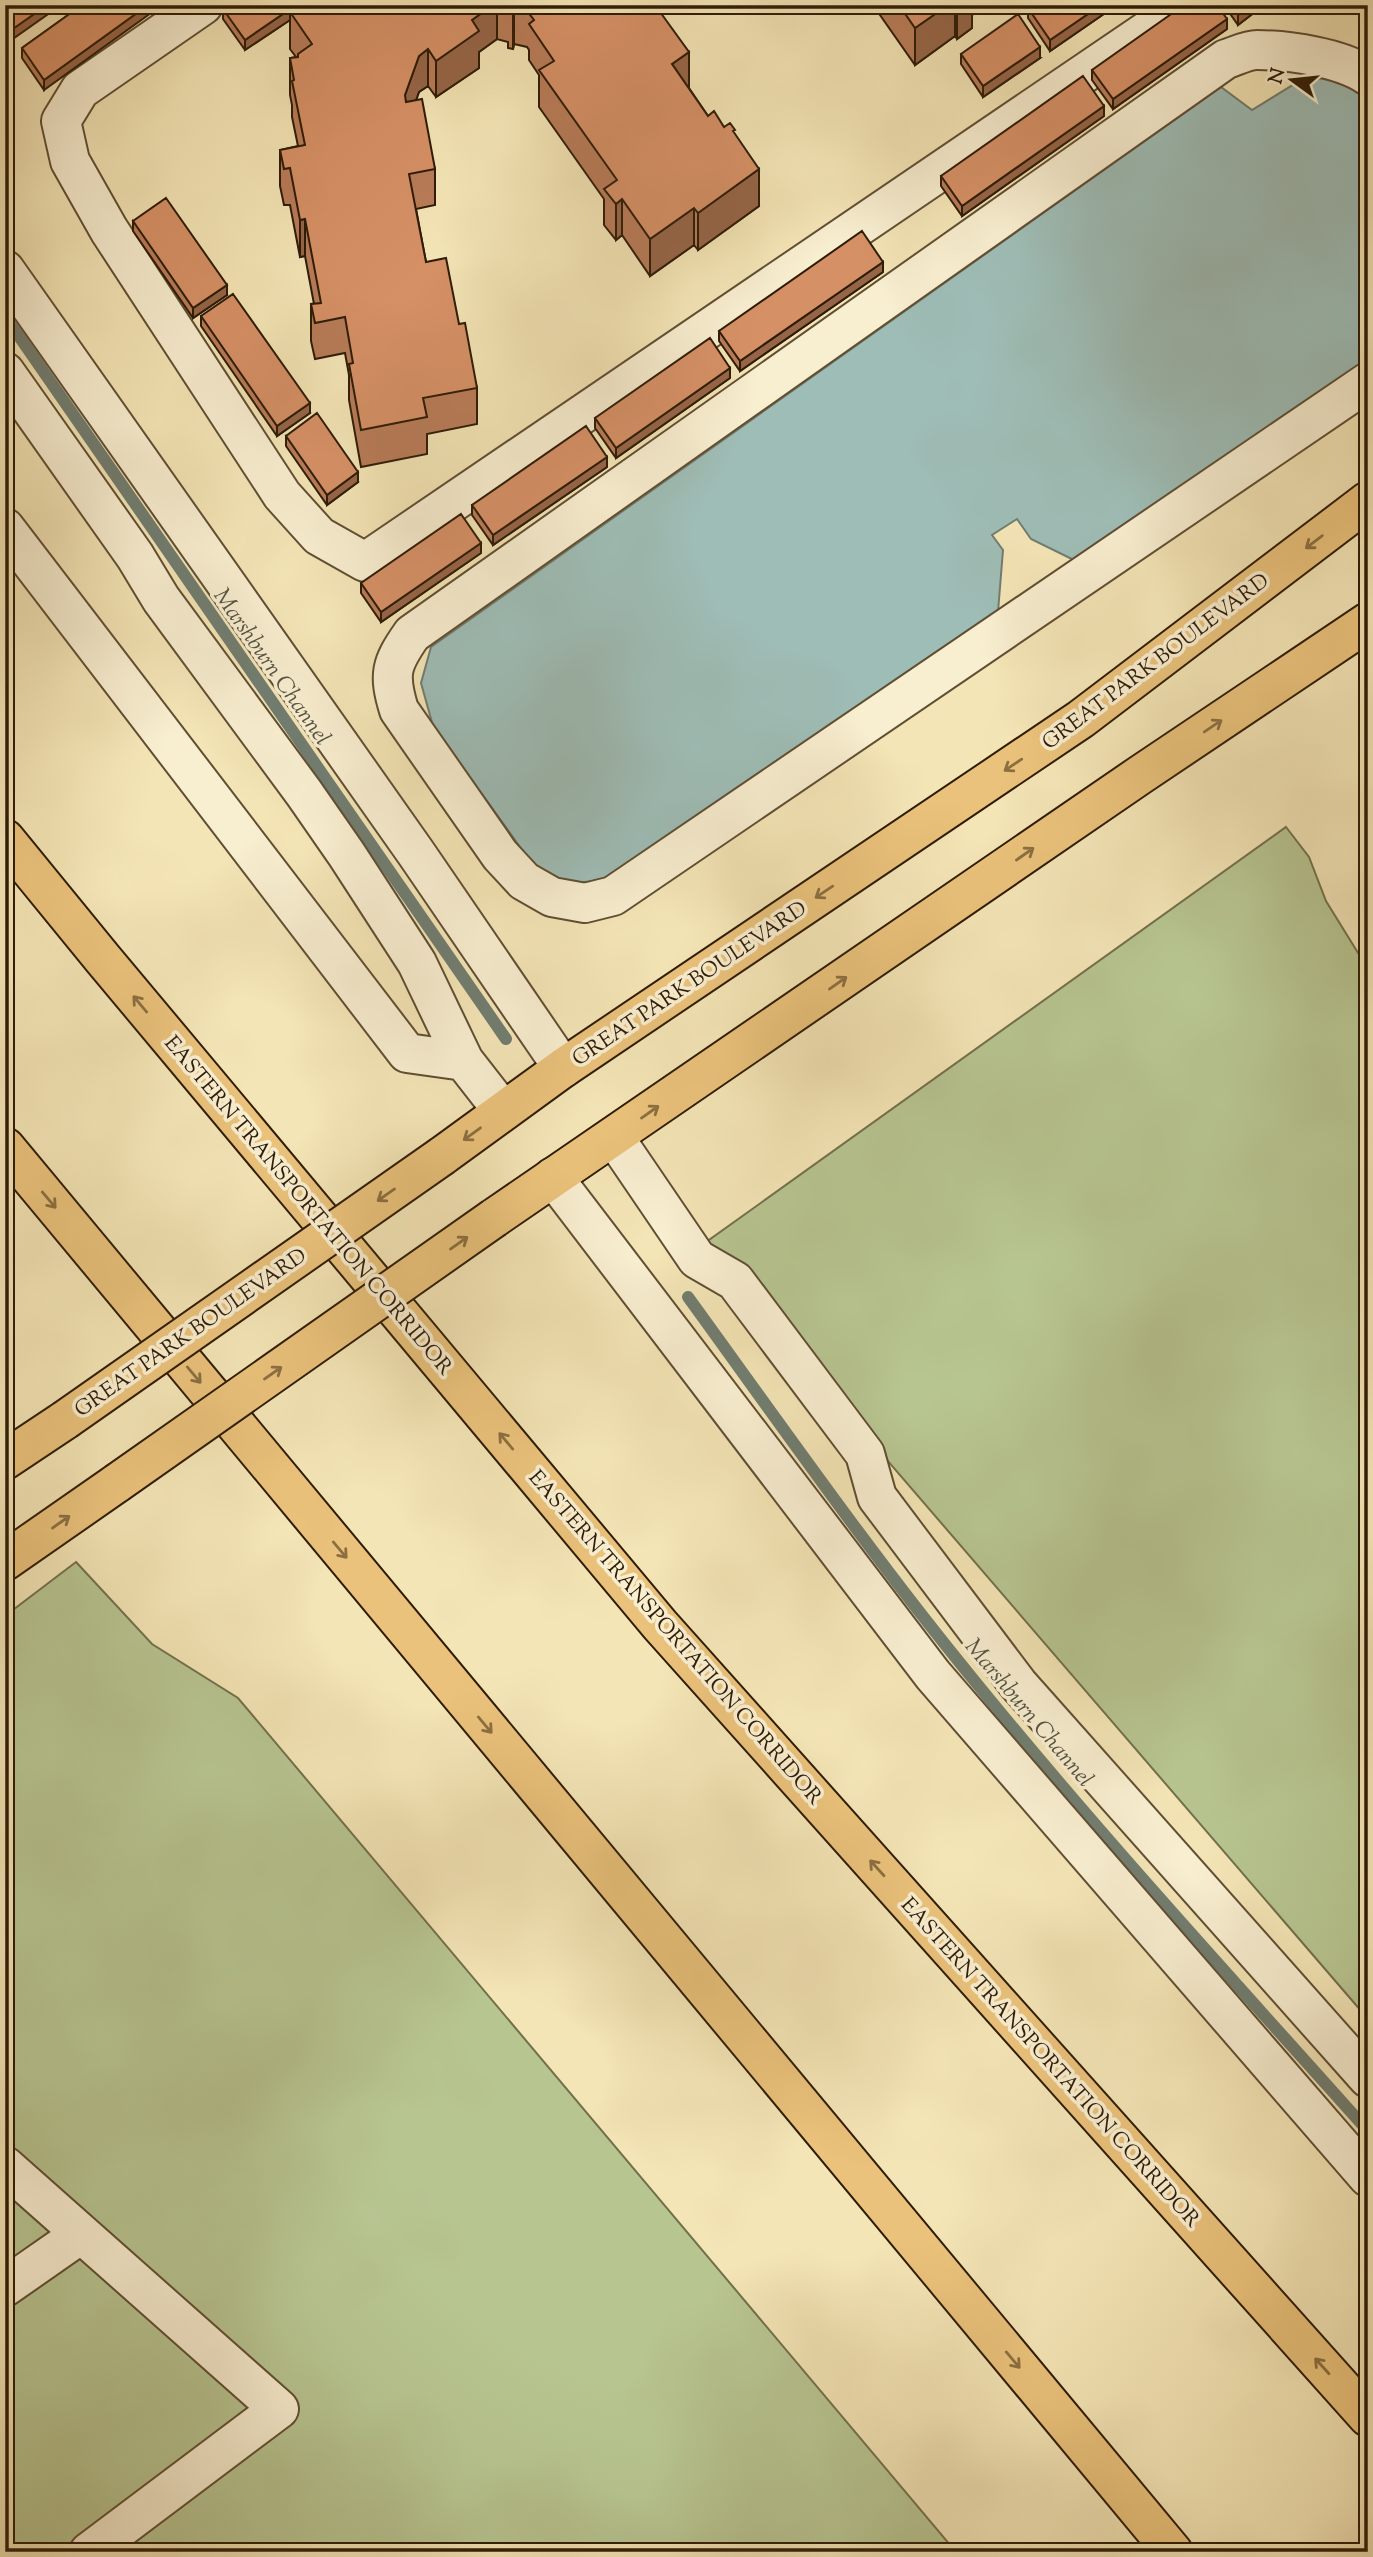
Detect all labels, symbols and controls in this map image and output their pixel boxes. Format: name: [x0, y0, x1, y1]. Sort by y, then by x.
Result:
north arrow: [1258, 46, 1328, 116]
text: N: [1263, 65, 1293, 87]
one-way arrow: [1305, 535, 1323, 550]
street label: GREAT PARK BOULEVARD: [1036, 567, 1276, 758]
water label: Marshburn Channel: [204, 582, 338, 753]
one-way arrow: [1203, 719, 1222, 733]
one-way arrow: [1004, 758, 1023, 773]
one-way arrow: [1015, 847, 1034, 861]
one-way arrow: [815, 885, 834, 899]
street label: GREAT PARK BOULEVARD: [567, 895, 814, 1075]
one-way arrow: [828, 976, 847, 990]
one-way arrow: [132, 995, 148, 1013]
street label: EASTERN TRANSPORTATION CORRIDOR: [156, 1030, 459, 1383]
one-way arrow: [640, 1105, 659, 1119]
one-way arrow: [463, 1127, 482, 1141]
one-way arrow: [377, 1188, 396, 1202]
one-way arrow: [41, 1190, 57, 1208]
one-way arrow: [449, 1236, 468, 1250]
street label: GREAT PARK BOULEVARD: [69, 1242, 313, 1425]
one-way arrow: [186, 1365, 202, 1383]
one-way arrow: [263, 1366, 282, 1380]
one-way arrow: [499, 1433, 514, 1451]
street label: EASTERN TRANSPORTATION CORRIDOR: [520, 1464, 828, 1812]
one-way arrow: [51, 1515, 70, 1529]
one-way arrow: [332, 1540, 348, 1558]
water label: Marshburn Channel: [956, 1632, 1100, 1795]
one-way arrow: [477, 1715, 493, 1733]
one-way arrow: [869, 1859, 885, 1877]
street label: EASTERN TRANSPORTATION CORRIDOR: [893, 1892, 1206, 2235]
one-way arrow: [1005, 2351, 1021, 2369]
one-way arrow: [1314, 2357, 1330, 2375]

